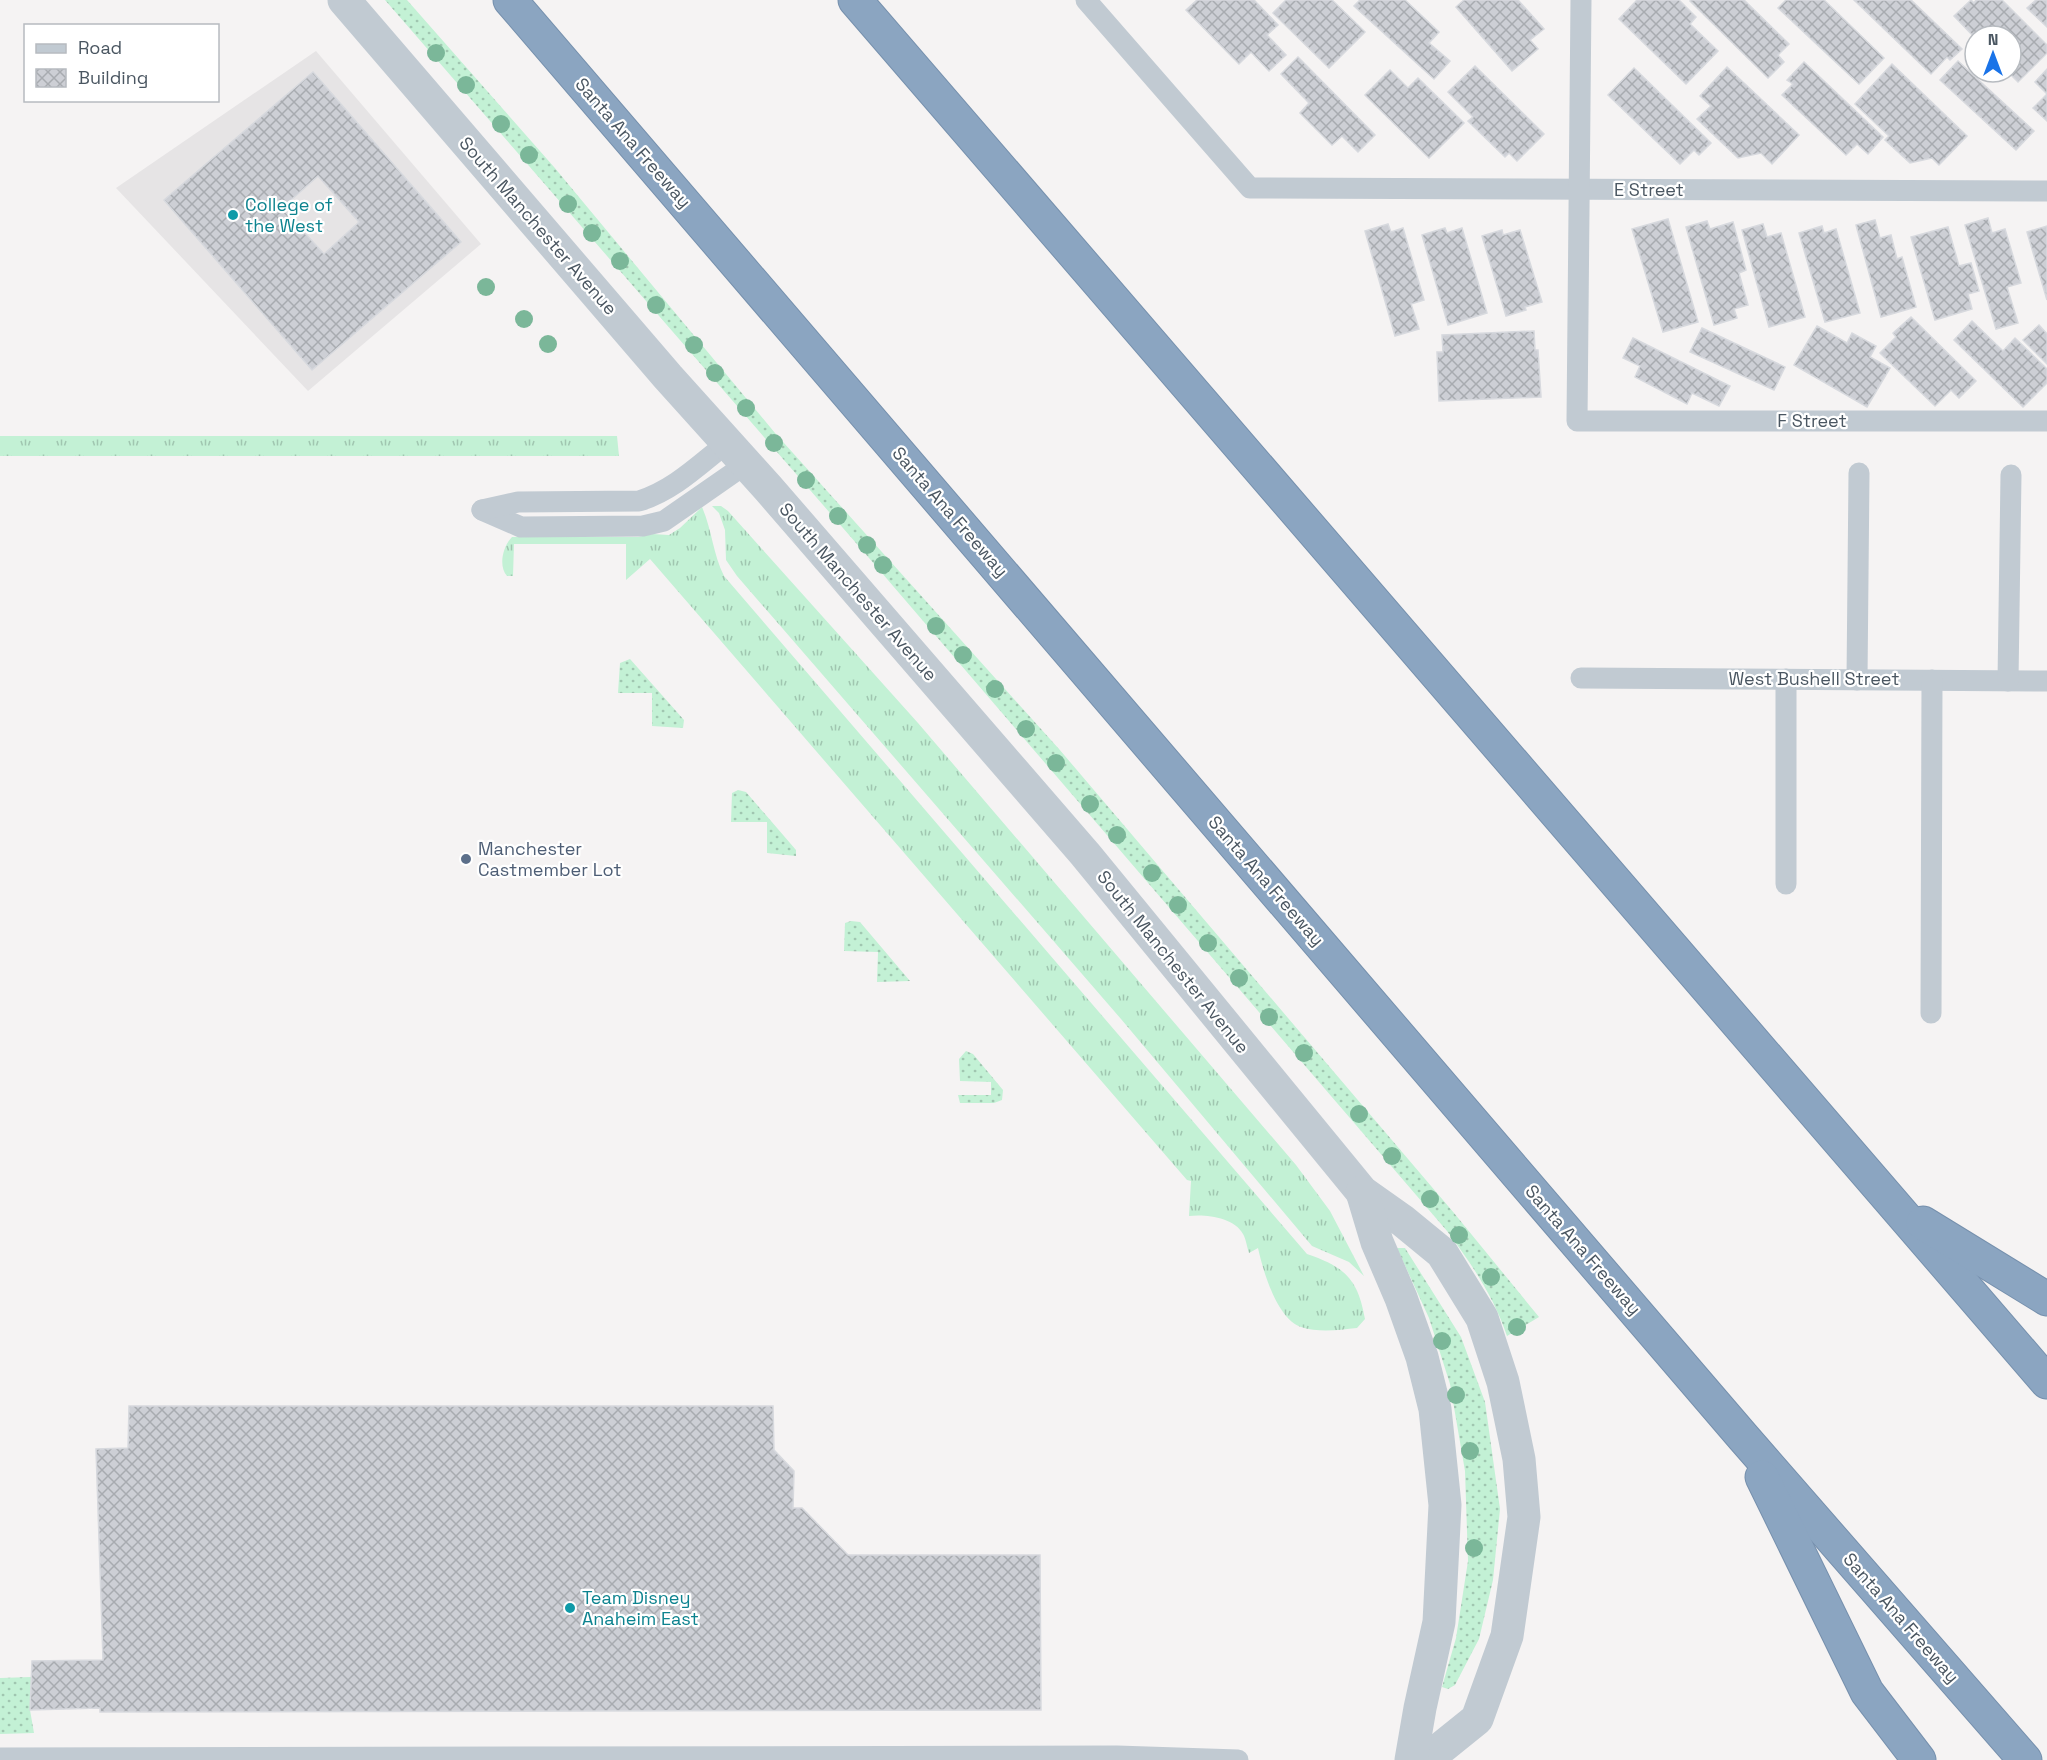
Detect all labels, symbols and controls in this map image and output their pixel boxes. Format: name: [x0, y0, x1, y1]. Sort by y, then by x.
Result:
legend: [24, 24, 219, 102]
north arrow: [1963, 24, 2023, 84]
text: N: [1988, 29, 1998, 50]
text: Road: [78, 36, 122, 59]
text: Building: [78, 66, 148, 89]
street label: Santa Ana Freeway: [571, 73, 696, 213]
street label: South Manchester Avenue: [455, 132, 622, 320]
street label: E Street: [1614, 178, 1684, 201]
place label: College of the West: [245, 193, 333, 237]
marker: College of the West: [226, 208, 240, 222]
street label: F Street: [1777, 409, 1847, 432]
street label: Santa Ana Freeway: [888, 442, 1013, 582]
street label: South Manchester Avenue: [775, 498, 942, 686]
street label: West Bushell Street: [1729, 667, 1899, 690]
street label: Santa Ana Freeway: [1204, 811, 1329, 951]
place label: Manchester Castmember Lot: [478, 837, 622, 881]
marker: Manchester Castmember Lot: [459, 852, 473, 866]
street label: South Manchester Avenue: [1092, 865, 1254, 1058]
street label: Santa Ana Freeway: [1521, 1180, 1646, 1320]
street label: Santa Ana Freeway: [1839, 1548, 1964, 1688]
place label: Team Disney Anaheim East: [582, 1586, 699, 1630]
marker: Team Disney Anaheim East: [563, 1601, 577, 1615]

